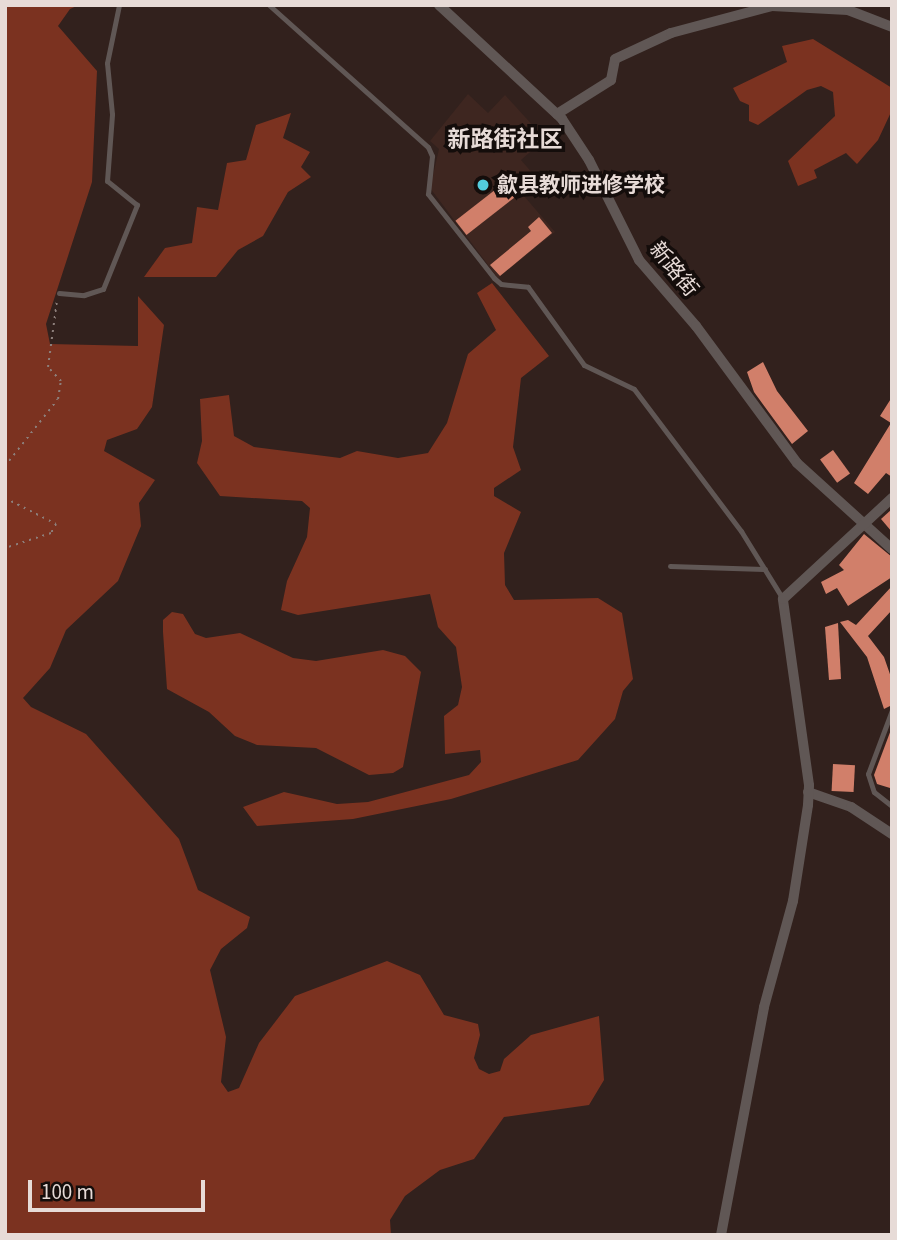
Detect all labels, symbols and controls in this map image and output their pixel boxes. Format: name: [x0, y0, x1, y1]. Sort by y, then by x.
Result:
district label: 新路街社区: [448, 126, 562, 154]
place label: 歙县教师进修学校: [497, 172, 665, 198]
marker: 歙县教师进修学校: [475, 177, 491, 193]
street label: 新路街: [644, 237, 704, 301]
scale bar: [32, 1166, 208, 1210]
text: 100 m: [41, 1177, 94, 1207]

